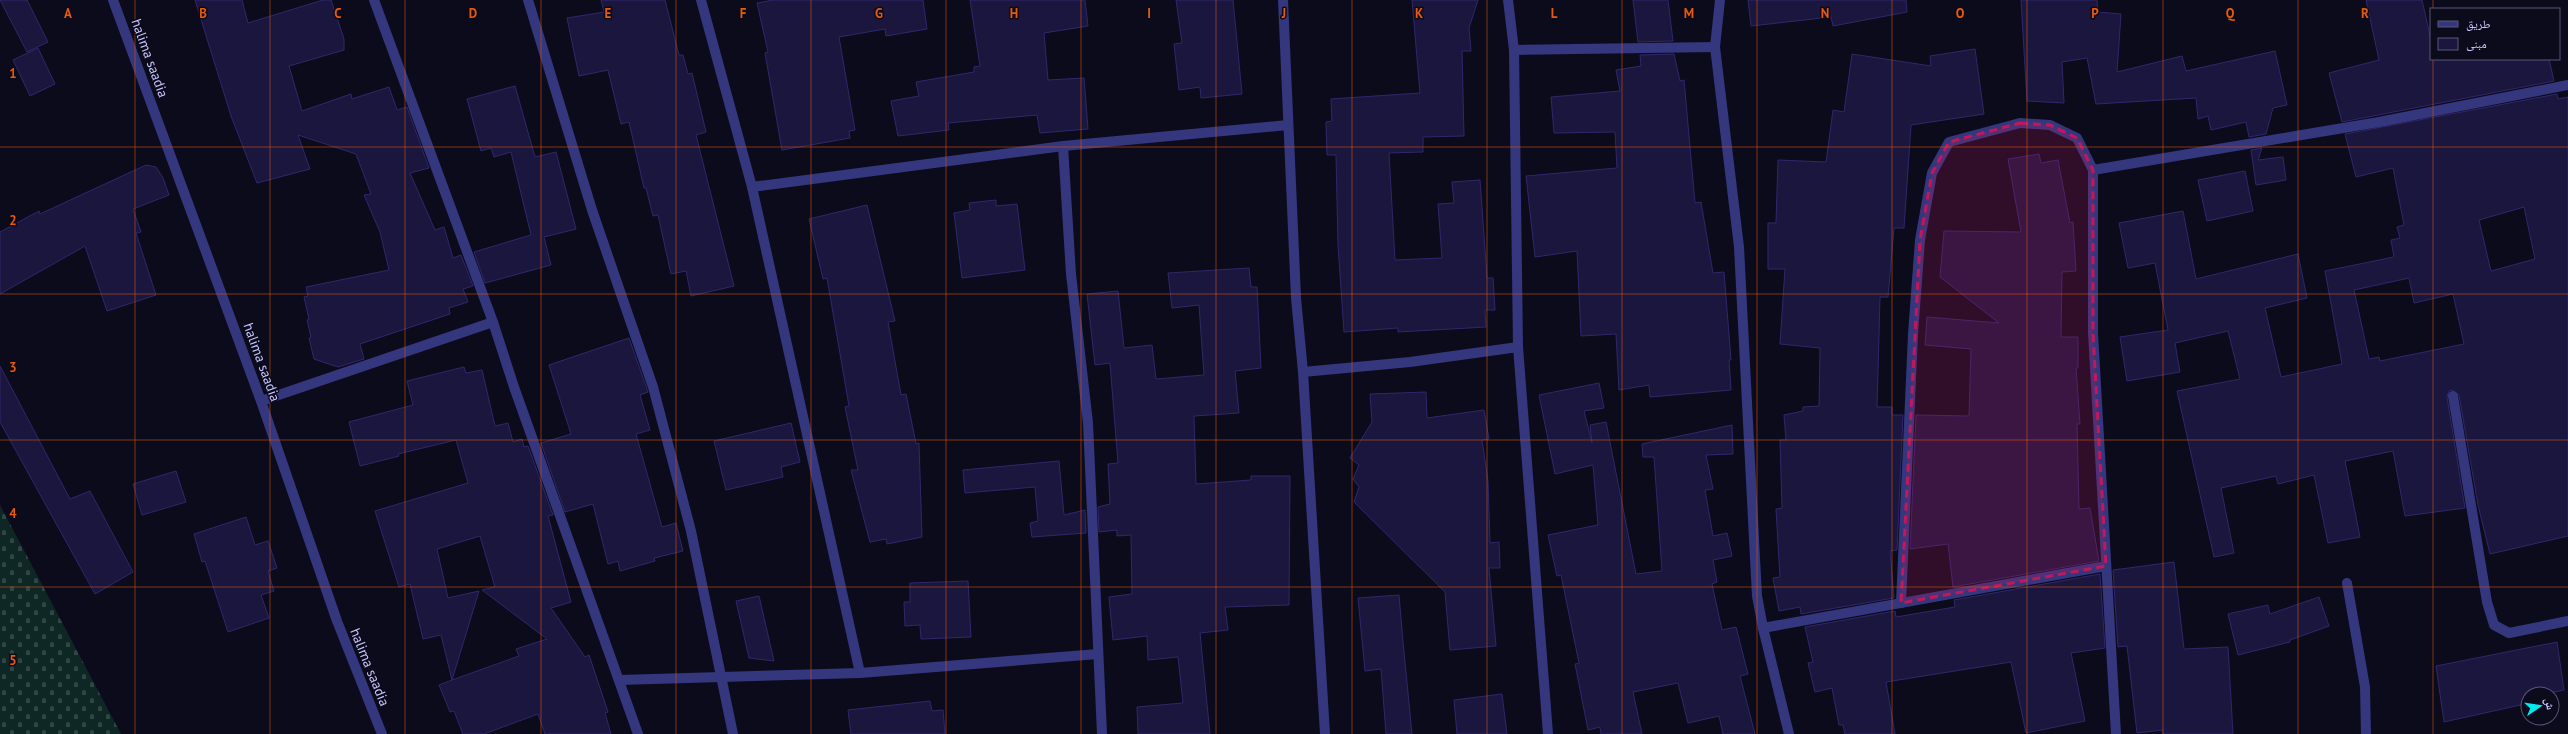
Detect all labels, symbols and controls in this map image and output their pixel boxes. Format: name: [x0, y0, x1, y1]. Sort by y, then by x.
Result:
text: A: [64, 5, 72, 22]
text: B: [199, 5, 207, 22]
text: C: [334, 5, 342, 22]
text: D: [469, 5, 477, 22]
text: E: [605, 5, 612, 22]
text: F: [740, 5, 747, 22]
text: G: [875, 5, 883, 22]
text: H: [1010, 5, 1018, 22]
text: I: [1147, 5, 1151, 22]
text: J: [1281, 5, 1286, 22]
text: K: [1415, 5, 1423, 22]
text: L: [1551, 5, 1558, 22]
text: M: [1684, 5, 1694, 22]
text: N: [1821, 5, 1829, 22]
text: O: [1956, 5, 1965, 22]
text: P: [2091, 5, 2099, 22]
text: Q: [2226, 5, 2236, 22]
text: R: [2361, 5, 2369, 22]
legend: [2430, 8, 2560, 60]
street label: halima saadia: [127, 16, 173, 100]
text: طريق: [2466, 16, 2491, 31]
text: مبنى: [2466, 36, 2487, 51]
text: 1: [9, 65, 17, 82]
text: 2: [9, 212, 17, 229]
street label: halima saadia: [239, 320, 285, 404]
text: 3: [9, 359, 17, 376]
text: 4: [9, 505, 17, 522]
street label: halima saadia: [346, 625, 394, 709]
text: 5: [9, 652, 17, 669]
north arrow: [2520, 686, 2560, 726]
text: ش: [2541, 696, 2558, 712]

